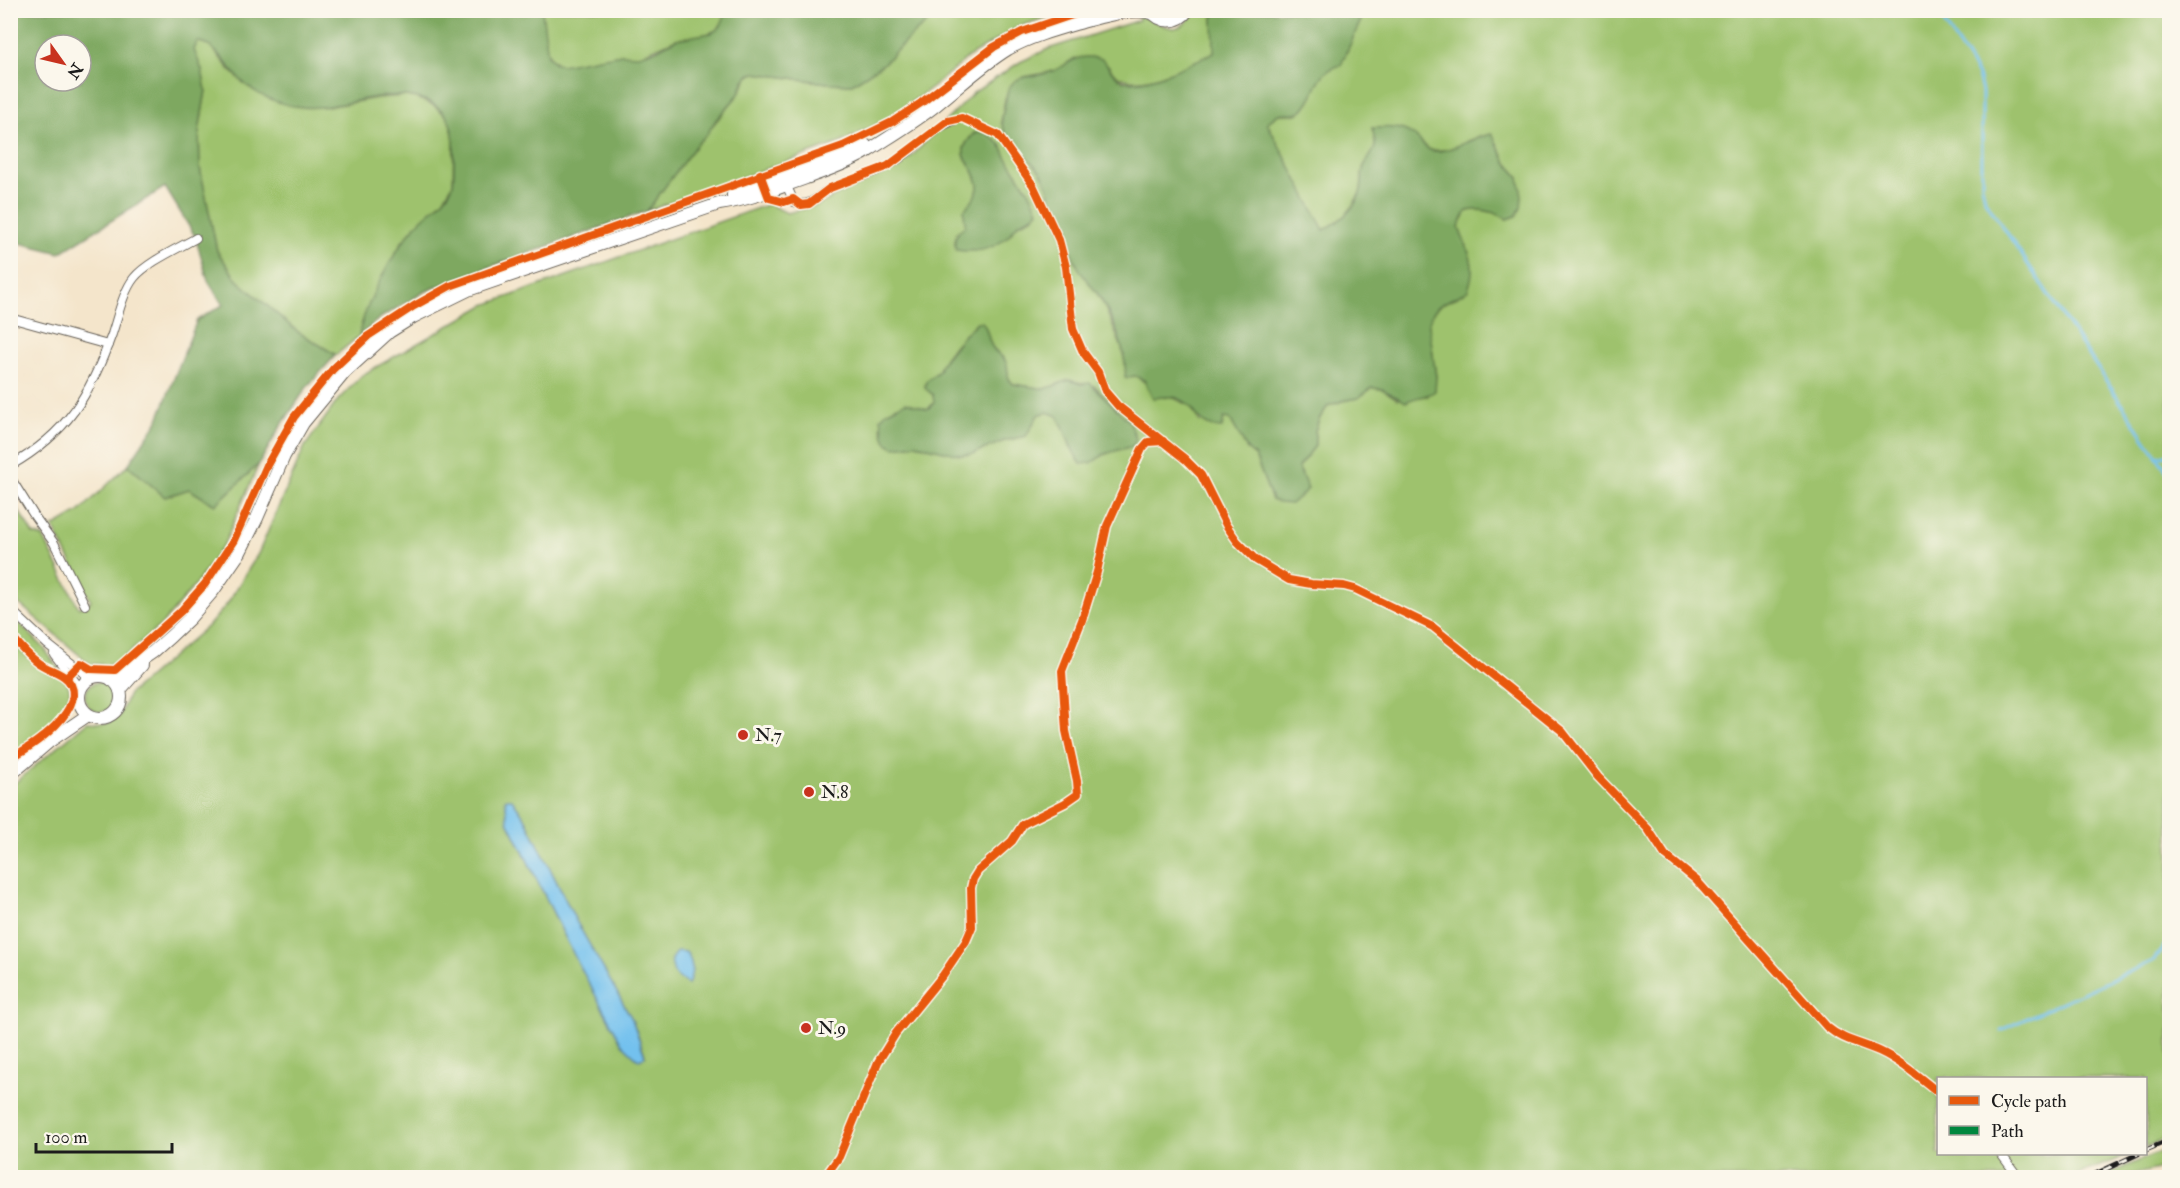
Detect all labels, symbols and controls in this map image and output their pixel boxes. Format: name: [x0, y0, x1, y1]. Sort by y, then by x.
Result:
north arrow: [33, 33, 93, 93]
text: N: [62, 58, 87, 83]
place label: N.7: [755, 724, 782, 747]
marker: N.7: [736, 728, 750, 742]
place label: N.8: [821, 781, 849, 804]
marker: N.8: [802, 785, 816, 799]
place label: N.9: [818, 1017, 846, 1040]
marker: N.9: [799, 1021, 813, 1035]
legend: [1937, 1077, 2147, 1155]
text: Cycle path: [1991, 1090, 2067, 1113]
scale bar: [36, 1116, 172, 1154]
text: Path: [1991, 1120, 2024, 1143]
text: 100 m: [45, 1126, 88, 1149]

